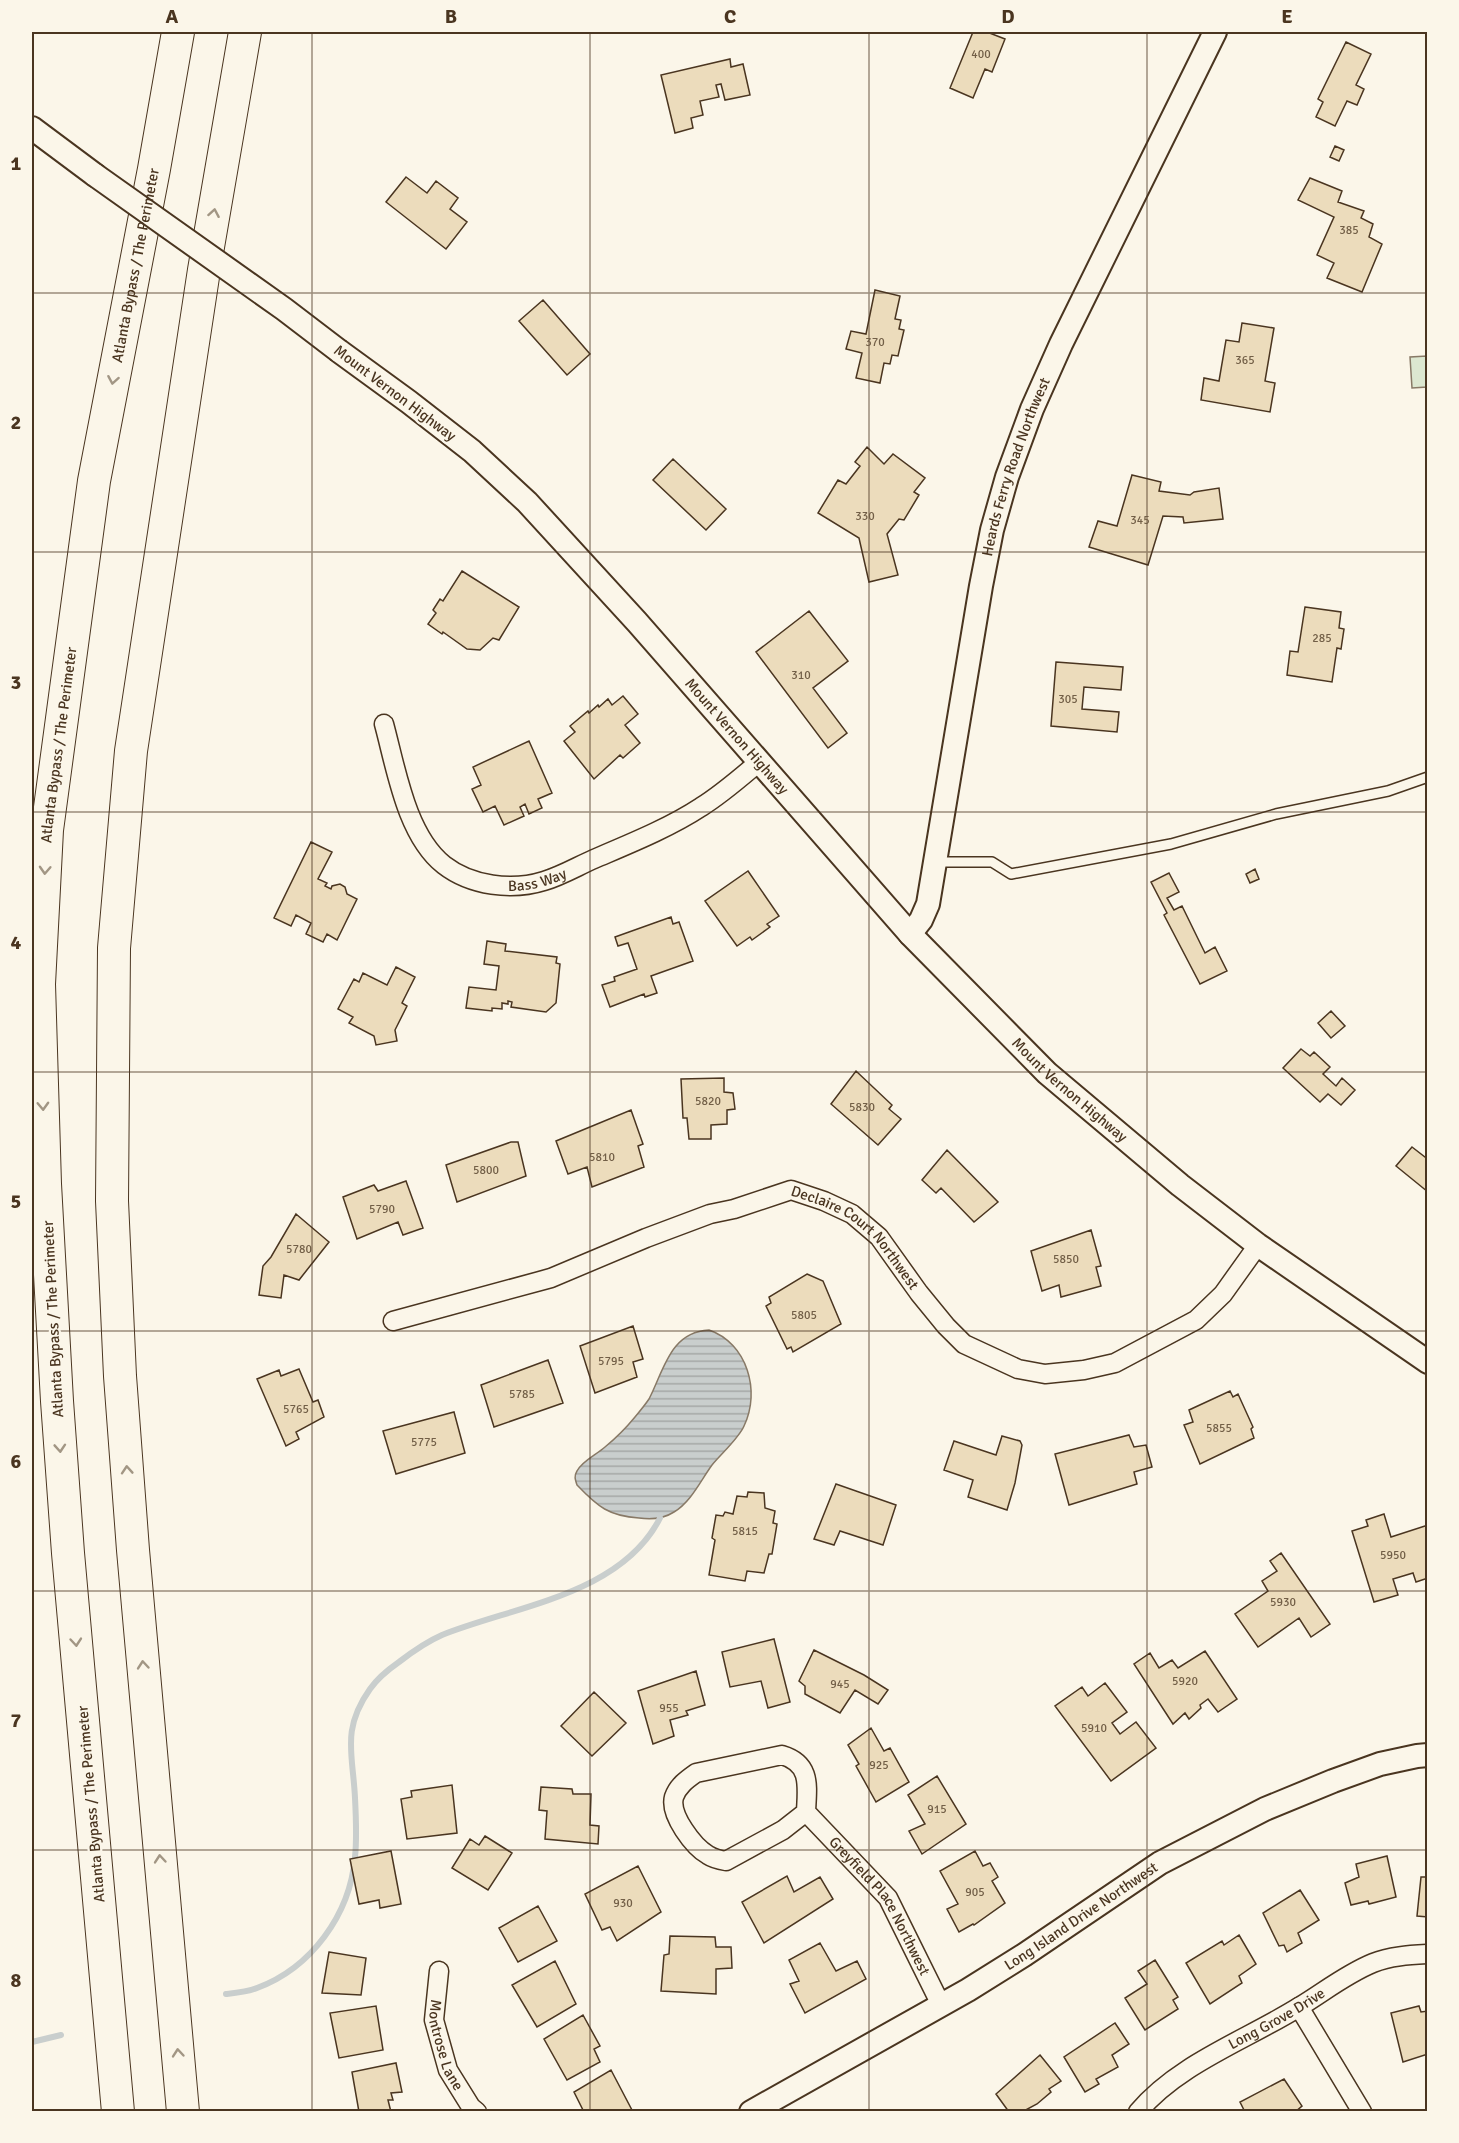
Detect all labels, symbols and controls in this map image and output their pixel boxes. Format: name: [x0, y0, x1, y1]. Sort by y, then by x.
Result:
text: A: [166, 4, 179, 29]
text: B: [445, 4, 457, 29]
text: C: [724, 4, 736, 29]
text: D: [1001, 4, 1015, 29]
text: E: [1281, 4, 1293, 29]
house number: 400: [971, 47, 991, 62]
text: 1: [11, 151, 22, 176]
street label: Atlanta Bypass / The Perimeter: [108, 166, 163, 364]
one-way arrow: [207, 208, 220, 218]
house number: 385: [1339, 223, 1359, 238]
house number: 370: [865, 335, 885, 350]
street label: Mount Vernon Highway: [330, 341, 460, 445]
house number: 365: [1235, 353, 1255, 368]
one-way arrow: [107, 375, 120, 385]
street label: Heards Ferry Road Northwest: [978, 375, 1054, 558]
text: 2: [11, 410, 21, 435]
house number: 330: [855, 509, 875, 524]
house number: 345: [1130, 513, 1150, 528]
house number: 285: [1312, 631, 1332, 646]
street label: Atlanta Bypass / The Perimeter: [37, 645, 81, 844]
house number: 310: [791, 668, 811, 683]
text: 3: [11, 670, 21, 695]
street label: Mount Vernon Highway: [681, 674, 793, 798]
house number: 305: [1058, 692, 1078, 707]
street label: Bass Way: [508, 864, 569, 895]
one-way arrow: [38, 865, 51, 874]
text: 4: [11, 930, 22, 955]
street label: Mount Vernon Highway: [1008, 1034, 1131, 1146]
house number: 5820: [695, 1094, 721, 1109]
house number: 5830: [849, 1100, 875, 1115]
one-way arrow: [36, 1102, 49, 1111]
house number: 5810: [589, 1150, 615, 1165]
house number: 5800: [473, 1163, 499, 1178]
street label: Declaire Court Northwest: [789, 1182, 923, 1293]
text: 5: [11, 1189, 21, 1214]
house number: 5790: [369, 1202, 395, 1217]
street label: Atlanta Bypass / The Perimeter: [39, 1219, 67, 1418]
house number: 5780: [286, 1242, 312, 1257]
house number: 5850: [1053, 1252, 1079, 1267]
house number: 5805: [791, 1308, 817, 1323]
house number: 5795: [598, 1354, 624, 1369]
house number: 5785: [509, 1387, 535, 1402]
house number: 5765: [283, 1402, 309, 1417]
house number: 5855: [1206, 1421, 1232, 1436]
house number: 5775: [411, 1435, 437, 1450]
one-way arrow: [54, 1443, 67, 1452]
text: 6: [11, 1449, 22, 1474]
one-way arrow: [121, 1466, 134, 1475]
house number: 5815: [732, 1524, 758, 1539]
house number: 5950: [1380, 1548, 1406, 1563]
house number: 5930: [1270, 1595, 1296, 1610]
one-way arrow: [69, 1638, 82, 1647]
one-way arrow: [137, 1660, 150, 1669]
house number: 5920: [1172, 1674, 1198, 1689]
house number: 945: [830, 1677, 850, 1692]
house number: 955: [659, 1701, 679, 1716]
street label: Atlanta Bypass / The Perimeter: [73, 1704, 109, 1903]
text: 7: [11, 1708, 22, 1733]
house number: 5910: [1081, 1721, 1107, 1736]
house number: 925: [869, 1758, 889, 1773]
house number: 915: [927, 1802, 947, 1817]
street label: Greyfield Place Northwest: [825, 1833, 934, 1978]
one-way arrow: [154, 1854, 167, 1864]
street label: Long Island Drive Northwest: [1001, 1858, 1161, 1974]
house number: 905: [965, 1885, 985, 1900]
house number: 930: [613, 1896, 633, 1911]
text: 8: [11, 1968, 22, 1993]
street label: Long Grove Drive: [1225, 1984, 1328, 2053]
street label: Montrose Lane: [425, 1999, 467, 2094]
one-way arrow: [171, 2049, 184, 2058]

